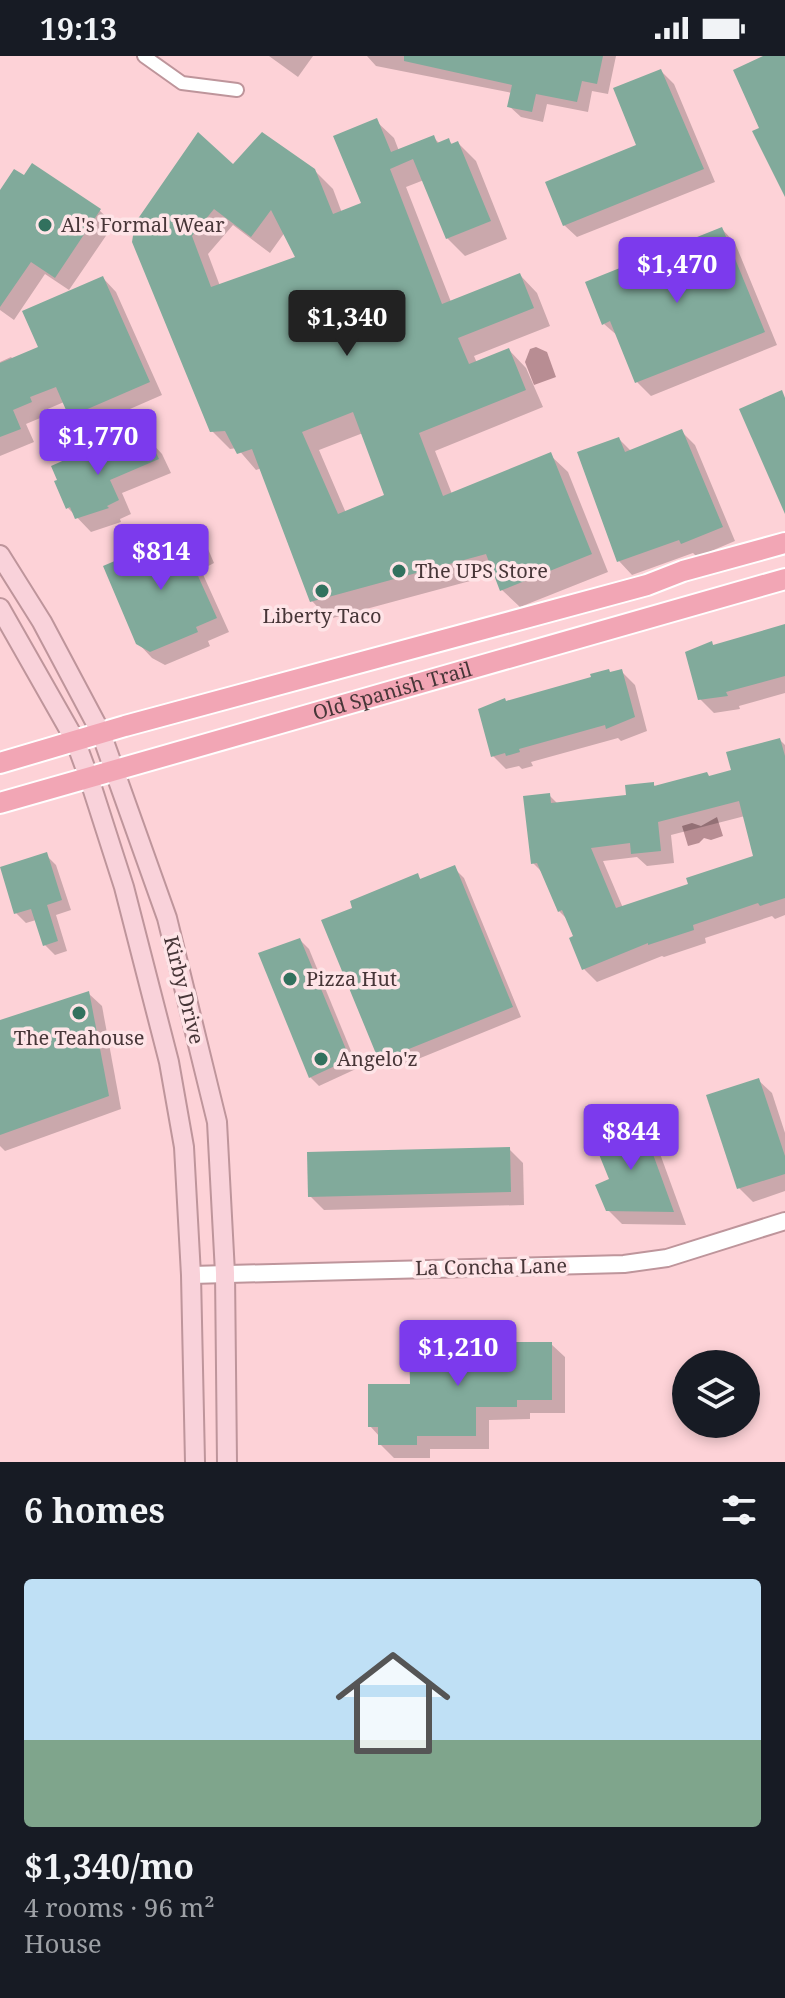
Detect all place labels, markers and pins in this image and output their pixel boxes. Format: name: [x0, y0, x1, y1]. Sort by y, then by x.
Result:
place label: Al's Formal Wear: [61, 211, 225, 238]
marker: Al's Formal Wear: [36, 216, 54, 234]
pin: $1,470: [612, 237, 742, 305]
pin: $1,340: [282, 290, 412, 358]
pin: $1,770: [33, 409, 163, 477]
pin: $814: [114, 524, 208, 592]
place label: The UPS Store: [415, 557, 548, 584]
marker: The UPS Store: [390, 562, 408, 580]
marker: Liberty Taco: [313, 582, 331, 600]
place label: Liberty Taco: [262, 602, 382, 629]
place label: Pizza Hut: [306, 965, 397, 992]
marker: Pizza Hut: [281, 970, 299, 988]
marker: The Teahouse: [70, 1004, 88, 1022]
place label: The Teahouse: [14, 1024, 144, 1051]
place label: Angelo'z: [337, 1045, 418, 1072]
marker: Angelo'z: [312, 1050, 330, 1068]
pin: $844: [584, 1104, 678, 1172]
pin: $1,210: [393, 1320, 523, 1388]

